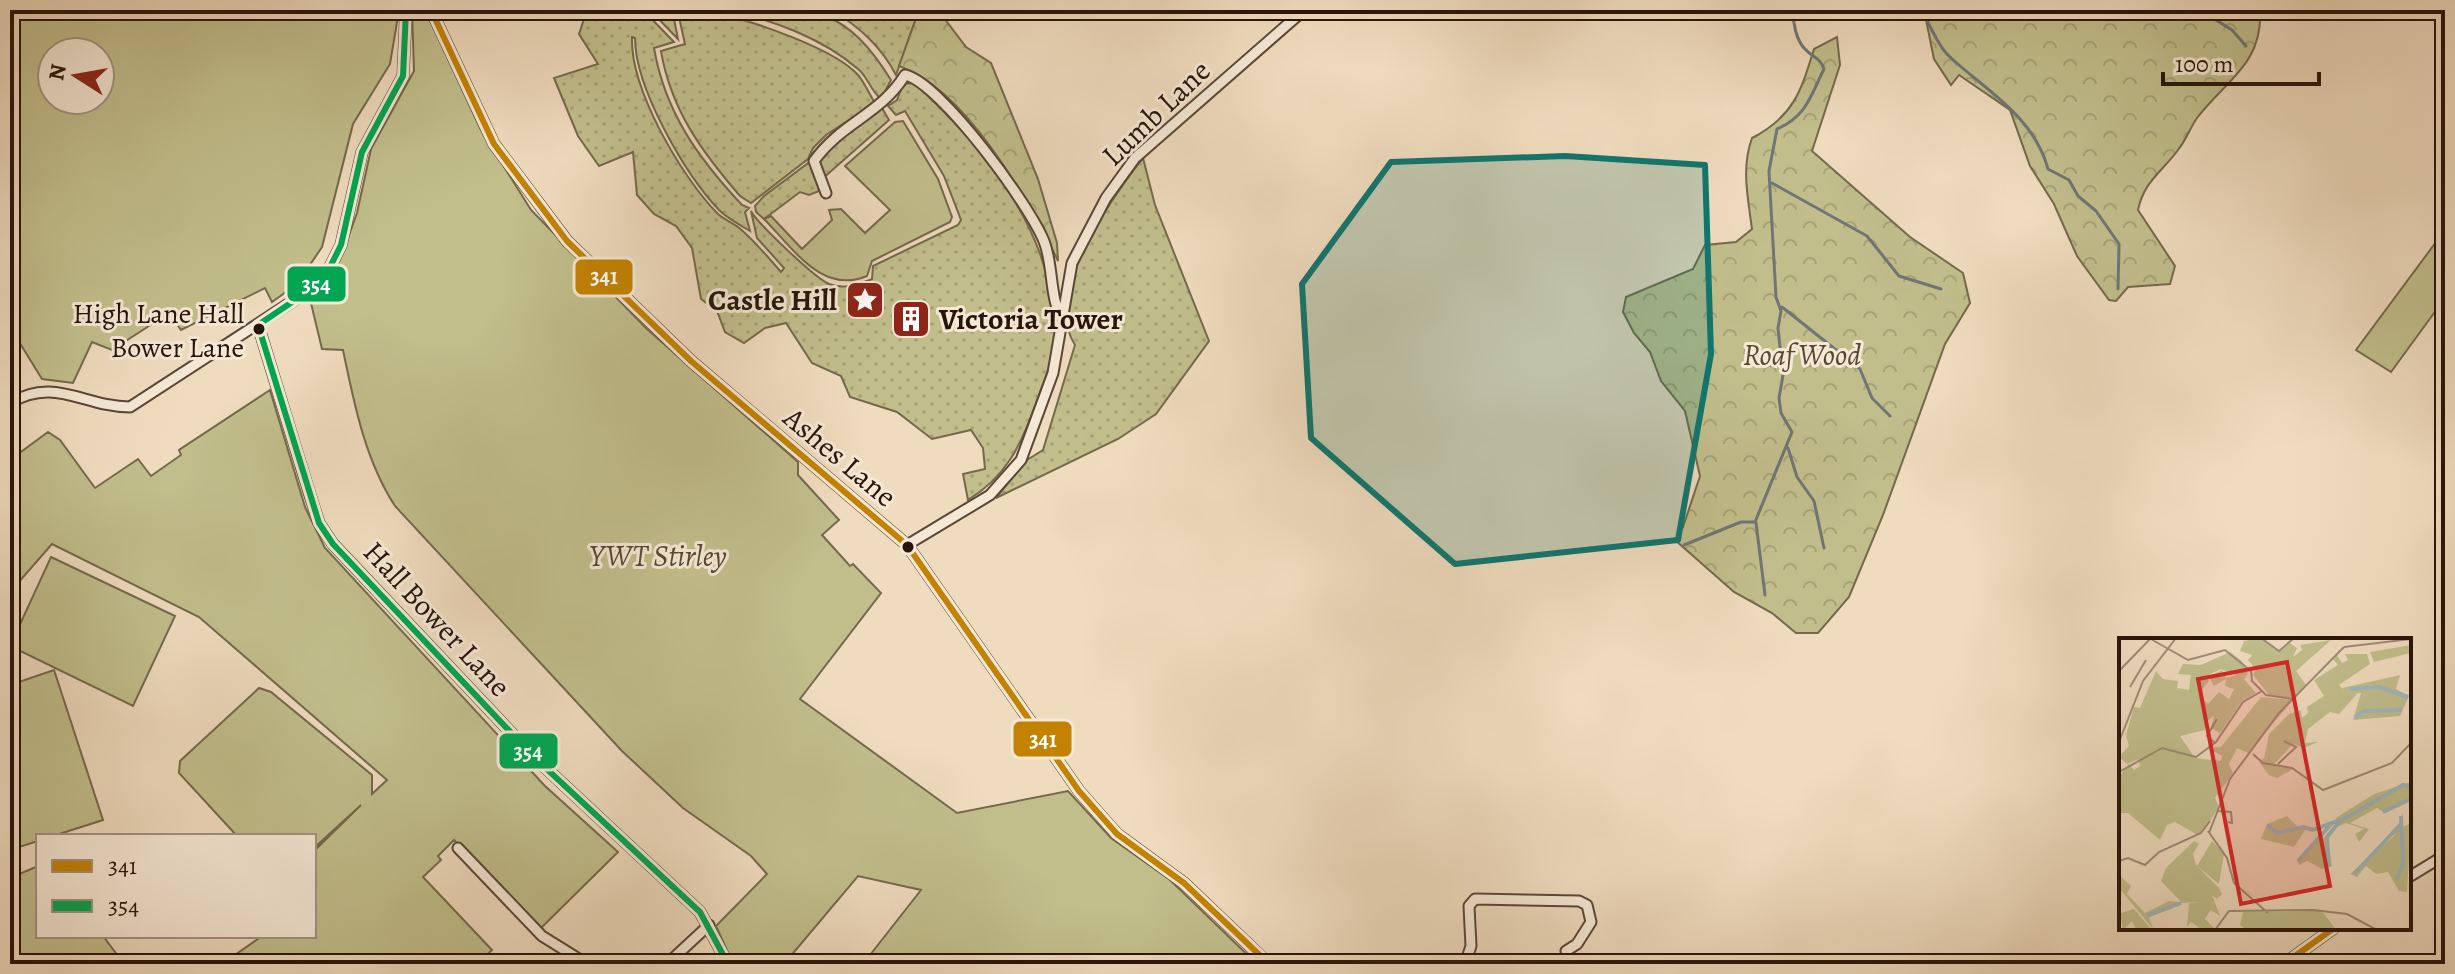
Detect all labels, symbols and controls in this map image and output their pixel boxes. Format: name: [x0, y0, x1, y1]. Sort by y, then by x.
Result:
north arrow: [36, 36, 116, 116]
scale bar: [2163, 36, 2319, 86]
text: 100 m: [2175, 48, 2234, 80]
street label: Lumb Lane: [1093, 51, 1219, 175]
text: N: [41, 62, 74, 83]
line badge: 341: [574, 258, 634, 296]
text: 341: [590, 262, 618, 292]
line badge: 354: [286, 265, 347, 303]
text: 354: [301, 270, 331, 300]
place icon: Castle Hill: [844, 279, 886, 321]
place label: Castle Hill: [708, 280, 837, 320]
place label: High Lane Hall Bower Lane: [73, 295, 244, 367]
building icon: Victoria Tower: [890, 298, 932, 340]
place label: Victoria Tower: [938, 299, 1123, 339]
marker: High Lane Hall Bower Lane: [251, 321, 267, 337]
park label: Roaf Wood: [1743, 335, 1861, 375]
street label: Ashes Lane: [774, 397, 905, 516]
street label: Hall Bower Lane: [354, 532, 520, 706]
park label: YWT Stirley: [589, 536, 727, 576]
unlabelled marker: [900, 539, 916, 555]
inset map: [2119, 638, 2411, 930]
line badge: 341: [1012, 720, 1073, 758]
text: 341: [1029, 725, 1057, 755]
line badge: 354: [498, 732, 559, 770]
text: 354: [513, 737, 543, 767]
legend: [36, 834, 316, 938]
text: 341: [108, 850, 137, 882]
text: 354: [108, 890, 139, 922]

